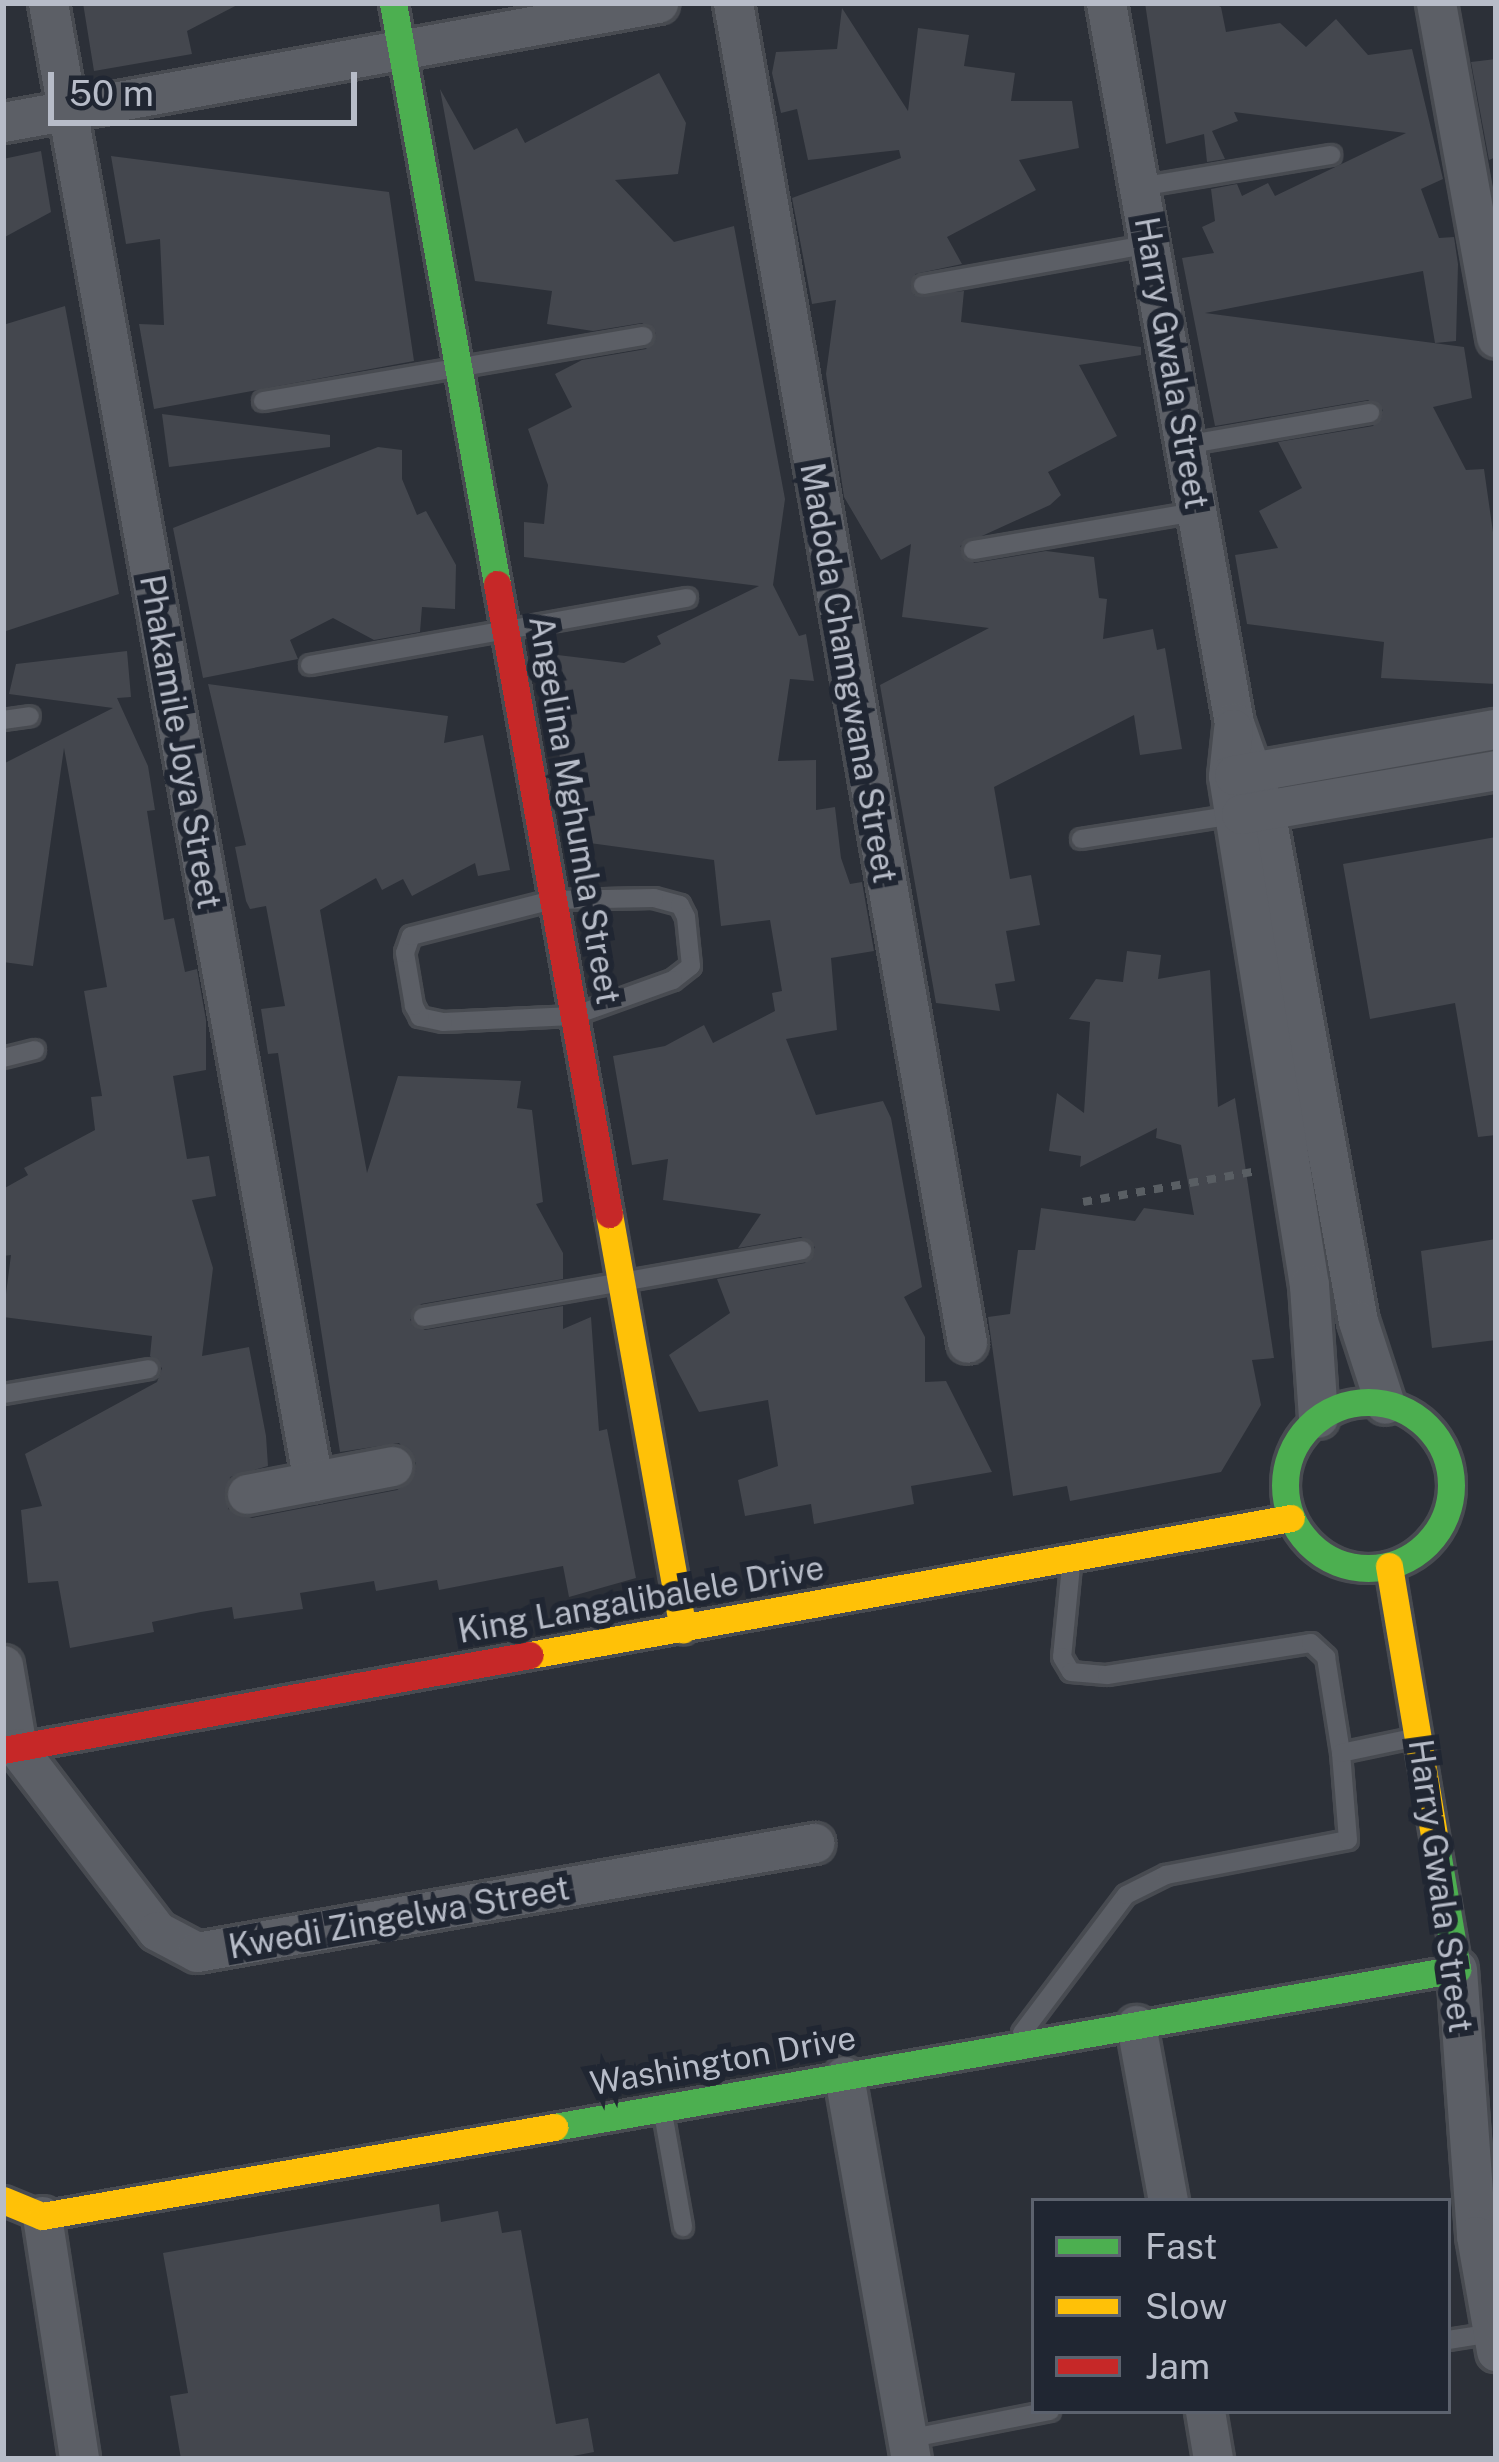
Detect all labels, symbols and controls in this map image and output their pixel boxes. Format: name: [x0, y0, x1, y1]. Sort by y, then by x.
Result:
scale bar: [54, 48, 363, 122]
text: 50 m: [69, 72, 154, 114]
street label: Harry Gwala Street: [1126, 214, 1216, 512]
street label: Madoda Chamgwana Street: [792, 460, 904, 886]
street label: Phakamile Joya Street: [131, 572, 229, 912]
street label: Angelina Mghumla Street: [520, 613, 628, 1007]
street label: King Langalibalele Drive: [455, 1548, 827, 1652]
street label: Harry Gwala Street: [1400, 1737, 1480, 2035]
street label: Kwedi Zingelwa Street: [226, 1869, 572, 1967]
street label: Washington Drive: [587, 2018, 859, 2104]
legend: [1031, 2198, 1451, 2414]
text: Fast: [1145, 2225, 1218, 2267]
text: Slow: [1145, 2285, 1227, 2327]
text: Jam: [1145, 2345, 1210, 2387]

